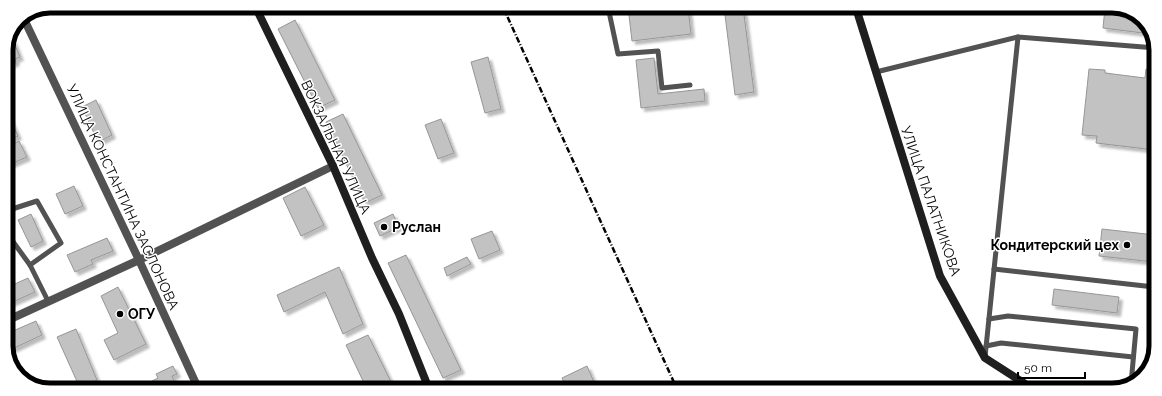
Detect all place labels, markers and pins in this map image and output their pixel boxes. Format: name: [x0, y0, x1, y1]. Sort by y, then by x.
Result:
place label: Руслан: [392, 219, 441, 235]
marker: Руслан: [379, 222, 389, 232]
place label: Кондитерский цех: [990, 237, 1120, 253]
marker: Кондитерский цех: [1122, 240, 1132, 250]
place label: ОГУ: [128, 306, 156, 322]
marker: ОГУ: [115, 309, 125, 319]

